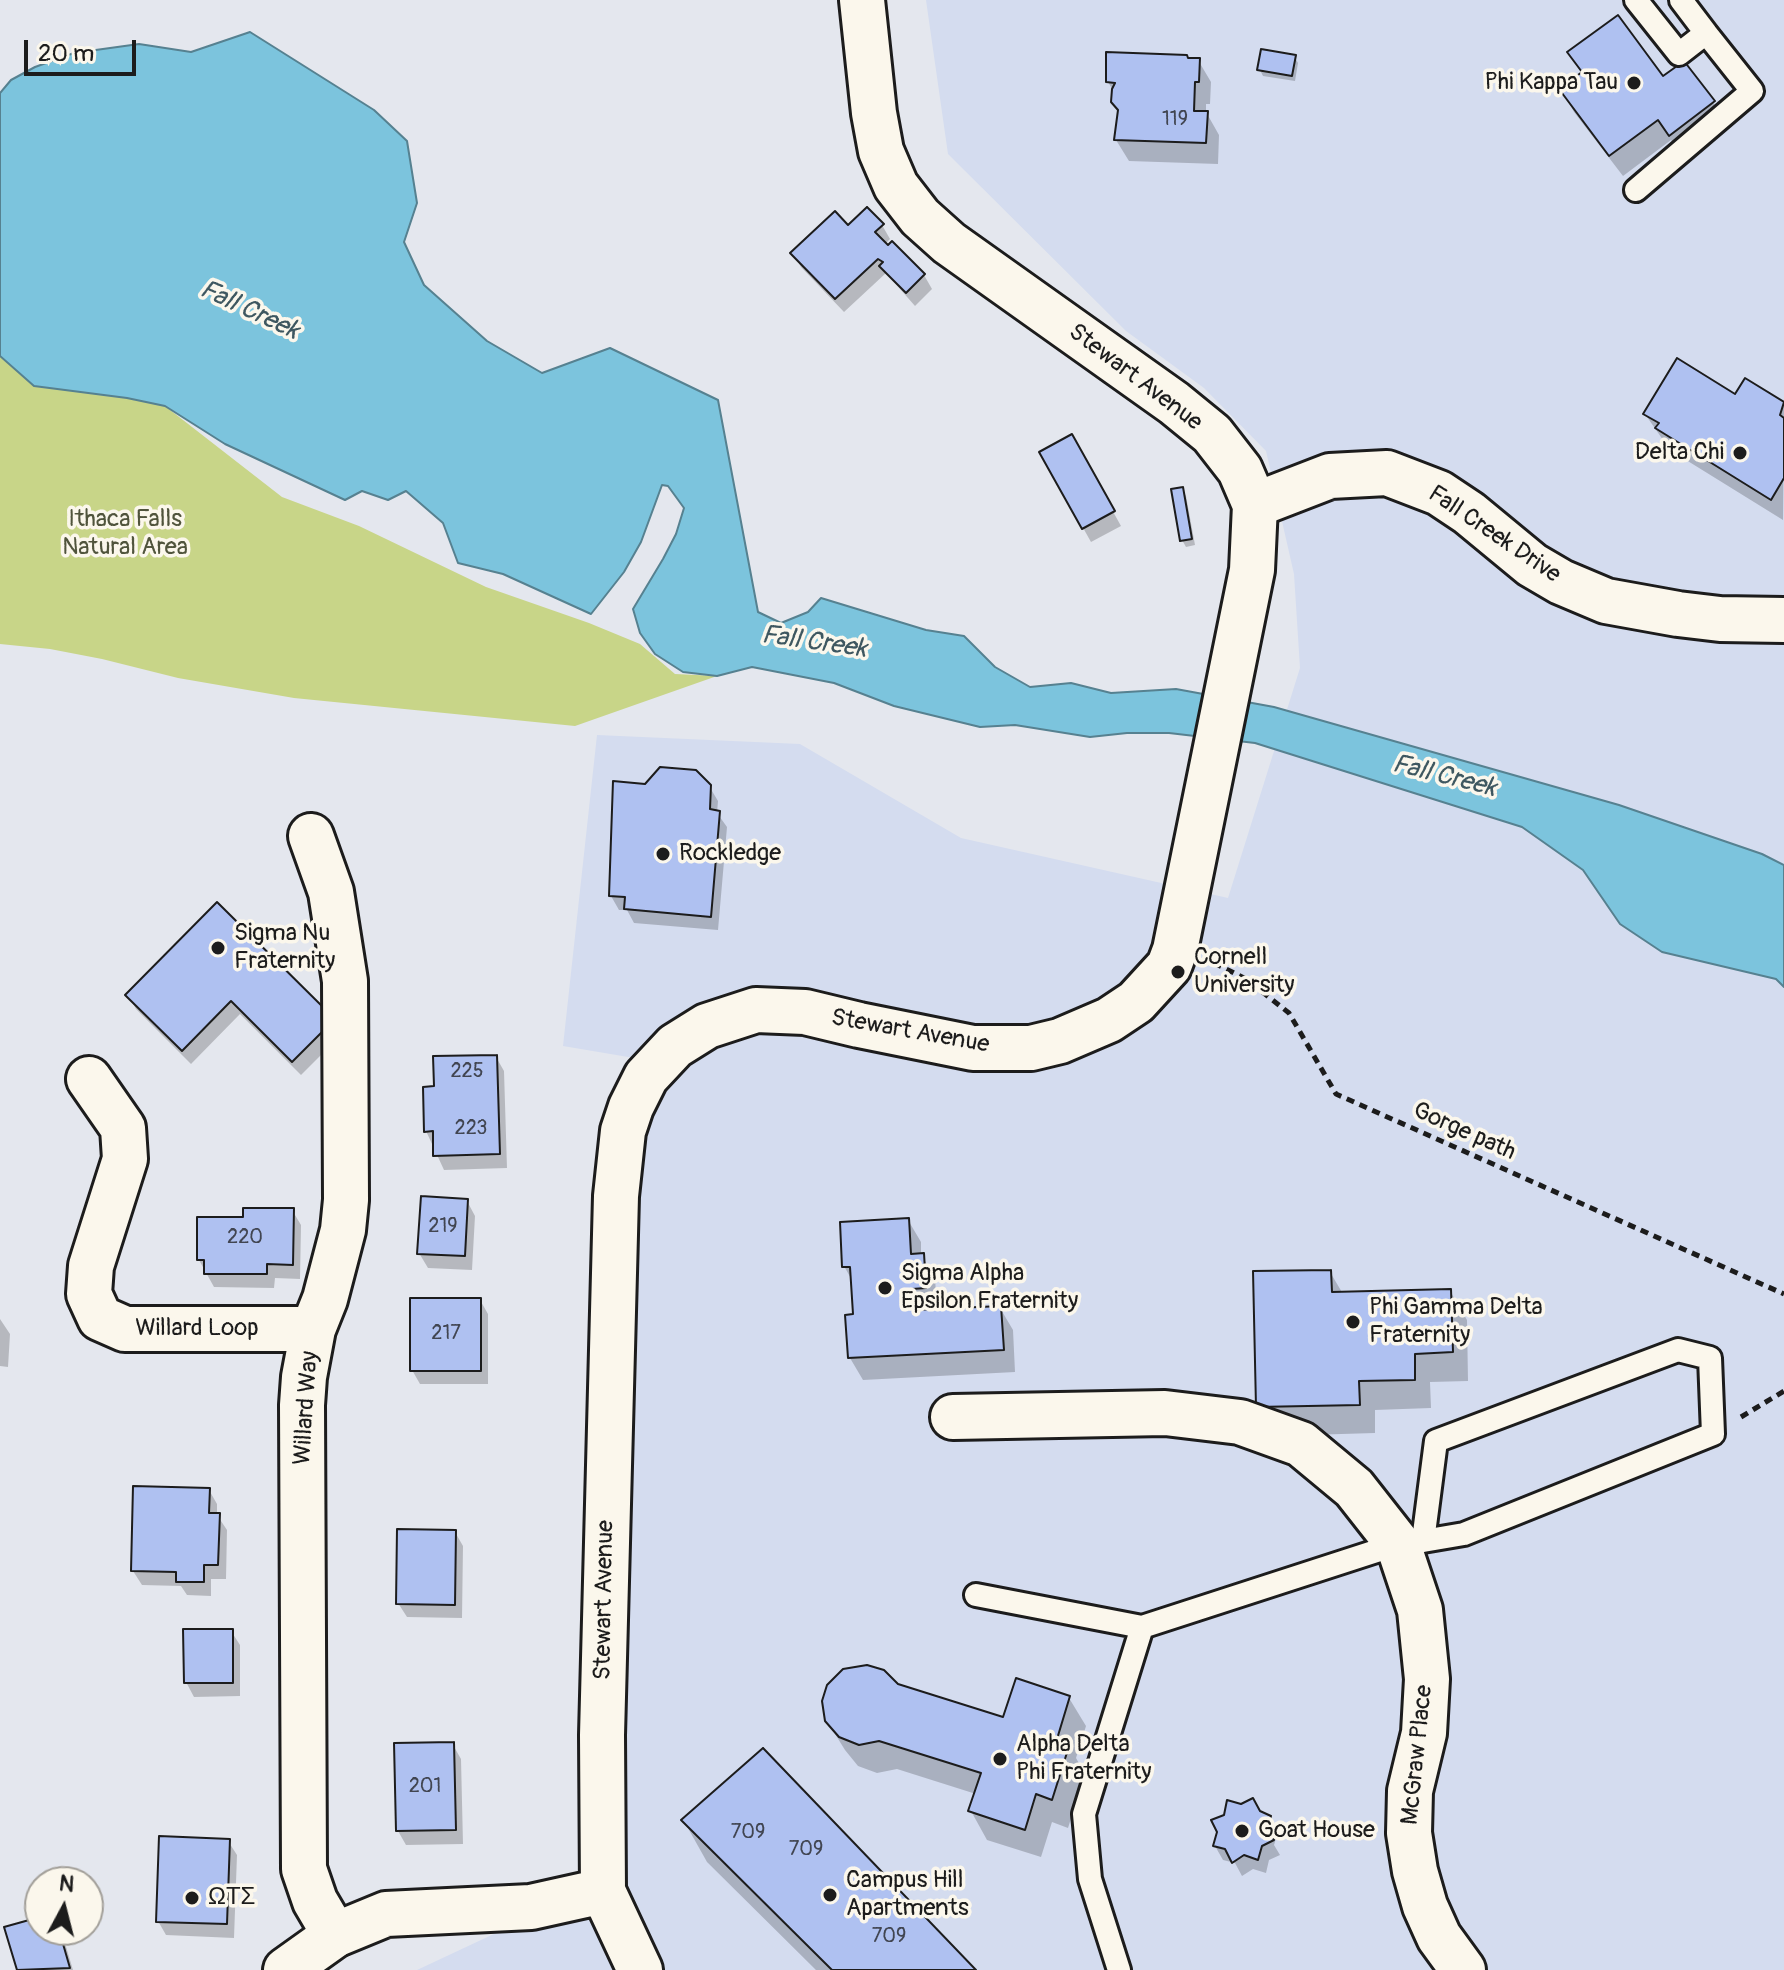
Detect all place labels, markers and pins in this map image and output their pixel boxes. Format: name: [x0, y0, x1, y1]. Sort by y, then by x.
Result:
place label: Phi Kappa Tau: [1484, 69, 1618, 97]
marker: Phi Kappa Tau: [1625, 74, 1643, 92]
place label: Delta Chi: [1635, 439, 1724, 467]
marker: Delta Chi: [1731, 444, 1749, 462]
place label: Rockledge: [679, 840, 781, 868]
marker: Rockledge: [654, 845, 672, 863]
place label: Sigma Nu Fraternity: [234, 920, 335, 976]
marker: Sigma Nu Fraternity: [209, 939, 227, 957]
place label: Cornell University: [1194, 944, 1295, 1000]
marker: Cornell University: [1169, 963, 1187, 981]
place label: Sigma Alpha Epsilon Fraternity: [901, 1260, 1078, 1316]
marker: Sigma Alpha Epsilon Fraternity: [876, 1279, 894, 1297]
place label: Phi Gamma Delta Fraternity: [1369, 1294, 1543, 1350]
marker: Phi Gamma Delta Fraternity: [1344, 1313, 1362, 1331]
place label: Alpha Delta Phi Fraternity: [1016, 1731, 1152, 1787]
marker: Alpha Delta Phi Fraternity: [991, 1750, 1009, 1768]
place label: Goat House: [1258, 1817, 1375, 1845]
marker: Goat House: [1233, 1822, 1251, 1840]
place label: Campus Hill Apartments: [846, 1867, 969, 1923]
place label: ΩΤΣ: [208, 1884, 255, 1912]
marker: Campus Hill Apartments: [821, 1886, 839, 1904]
marker: ΩΤΣ: [183, 1889, 201, 1907]

